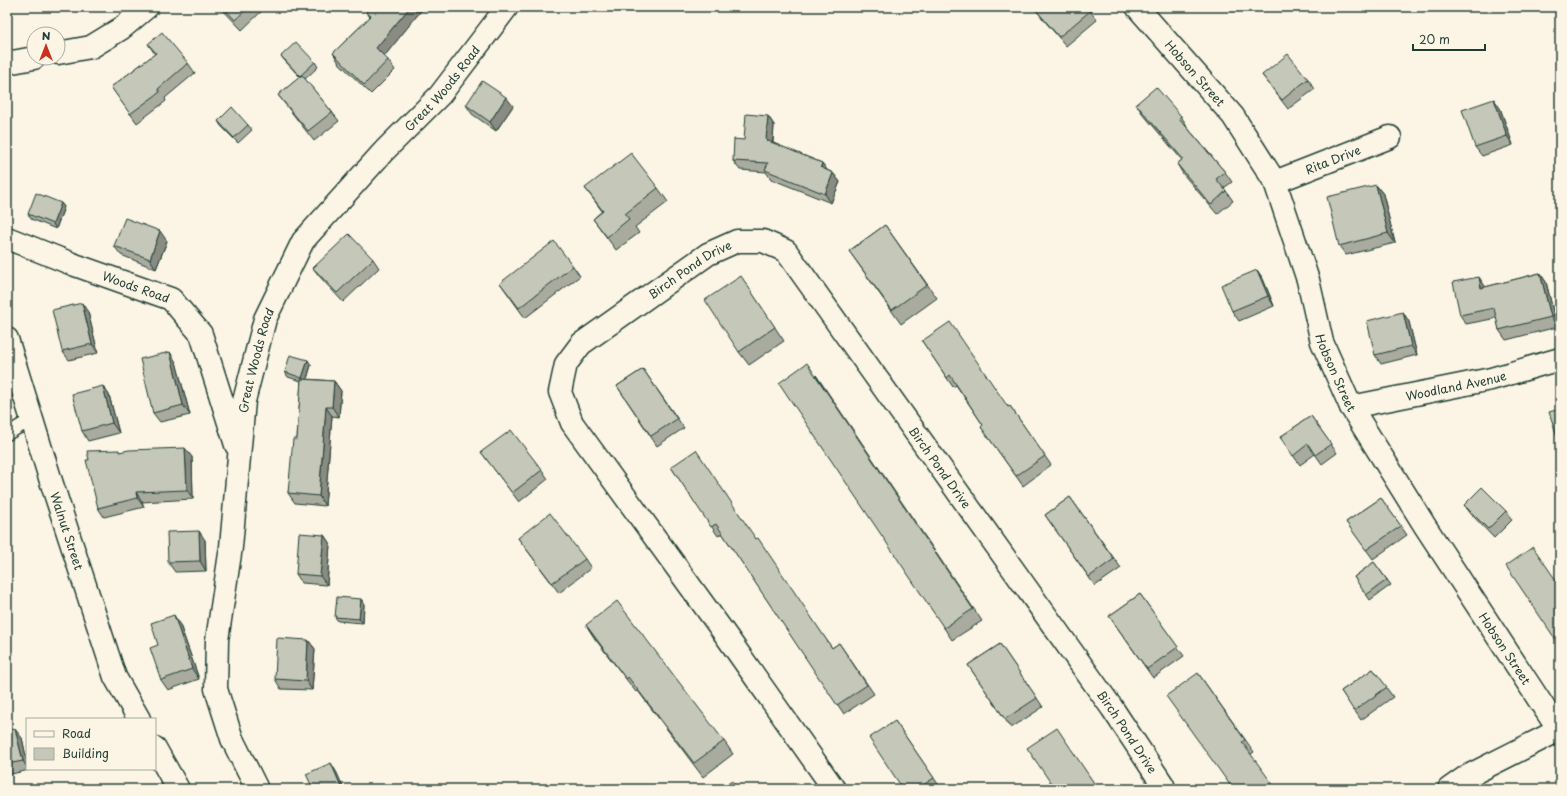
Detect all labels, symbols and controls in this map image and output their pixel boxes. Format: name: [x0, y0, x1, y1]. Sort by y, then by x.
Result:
north arrow: [26, 26, 66, 66]
scale bar: [1413, 26, 1485, 52]
text: N: [42, 27, 51, 44]
text: 20 m: [1419, 30, 1450, 48]
street label: Hobson Street: [1161, 36, 1229, 110]
street label: Great Woods Road: [400, 41, 484, 135]
street label: Rita Drive: [1302, 140, 1363, 178]
street label: Birch Pond Drive: [644, 236, 734, 303]
street label: Woods Road: [100, 266, 172, 307]
street label: Great Woods Road: [234, 305, 278, 414]
street label: Hobson Street: [1311, 332, 1361, 415]
street label: Woodland Avenue: [1404, 366, 1509, 405]
street label: Birch Pond Drive: [905, 423, 976, 512]
street label: Walnut Street: [46, 489, 88, 572]
street label: Hobson Street: [1475, 609, 1536, 688]
street label: Birch Pond Drive: [1093, 686, 1162, 777]
legend: [26, 718, 156, 770]
text: Road: [62, 724, 91, 742]
text: Building: [62, 744, 109, 762]

